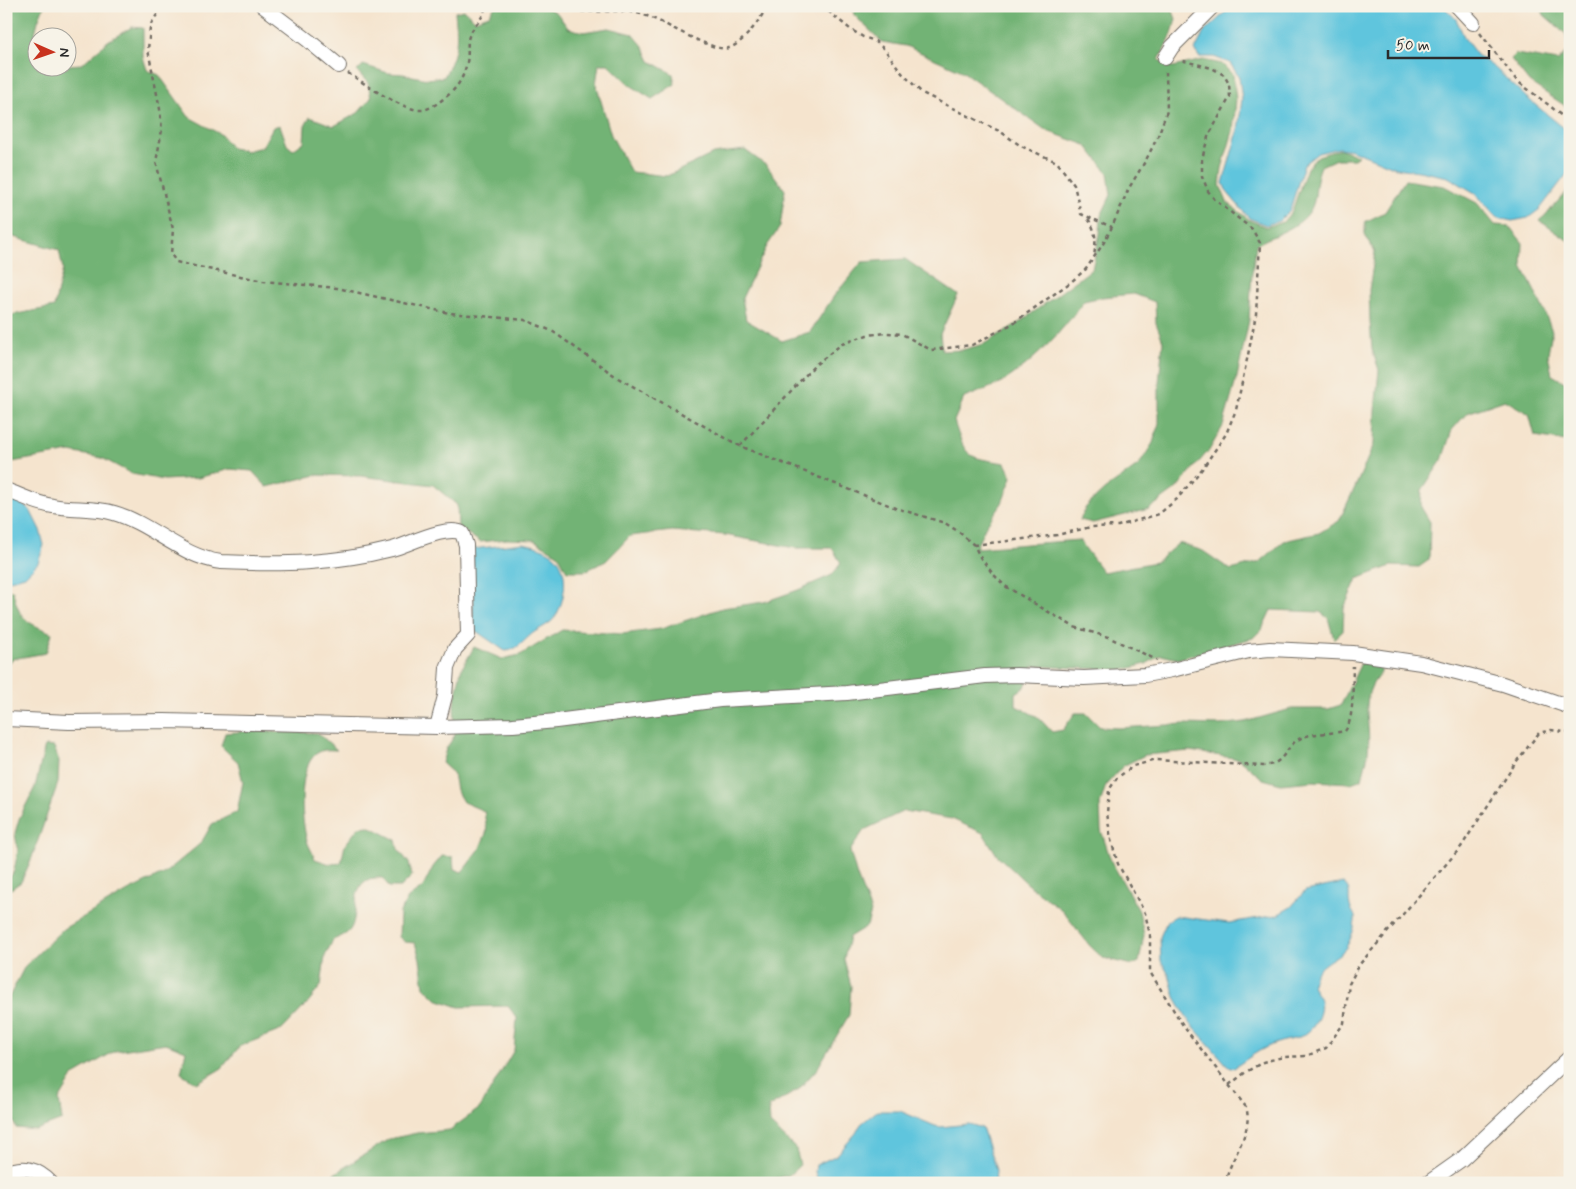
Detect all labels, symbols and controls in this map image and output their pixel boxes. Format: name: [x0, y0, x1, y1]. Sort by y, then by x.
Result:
north arrow: [28, 28, 78, 78]
scale bar: [1388, 28, 1490, 60]
text: 50 m: [1396, 36, 1430, 56]
text: N: [55, 47, 73, 57]

